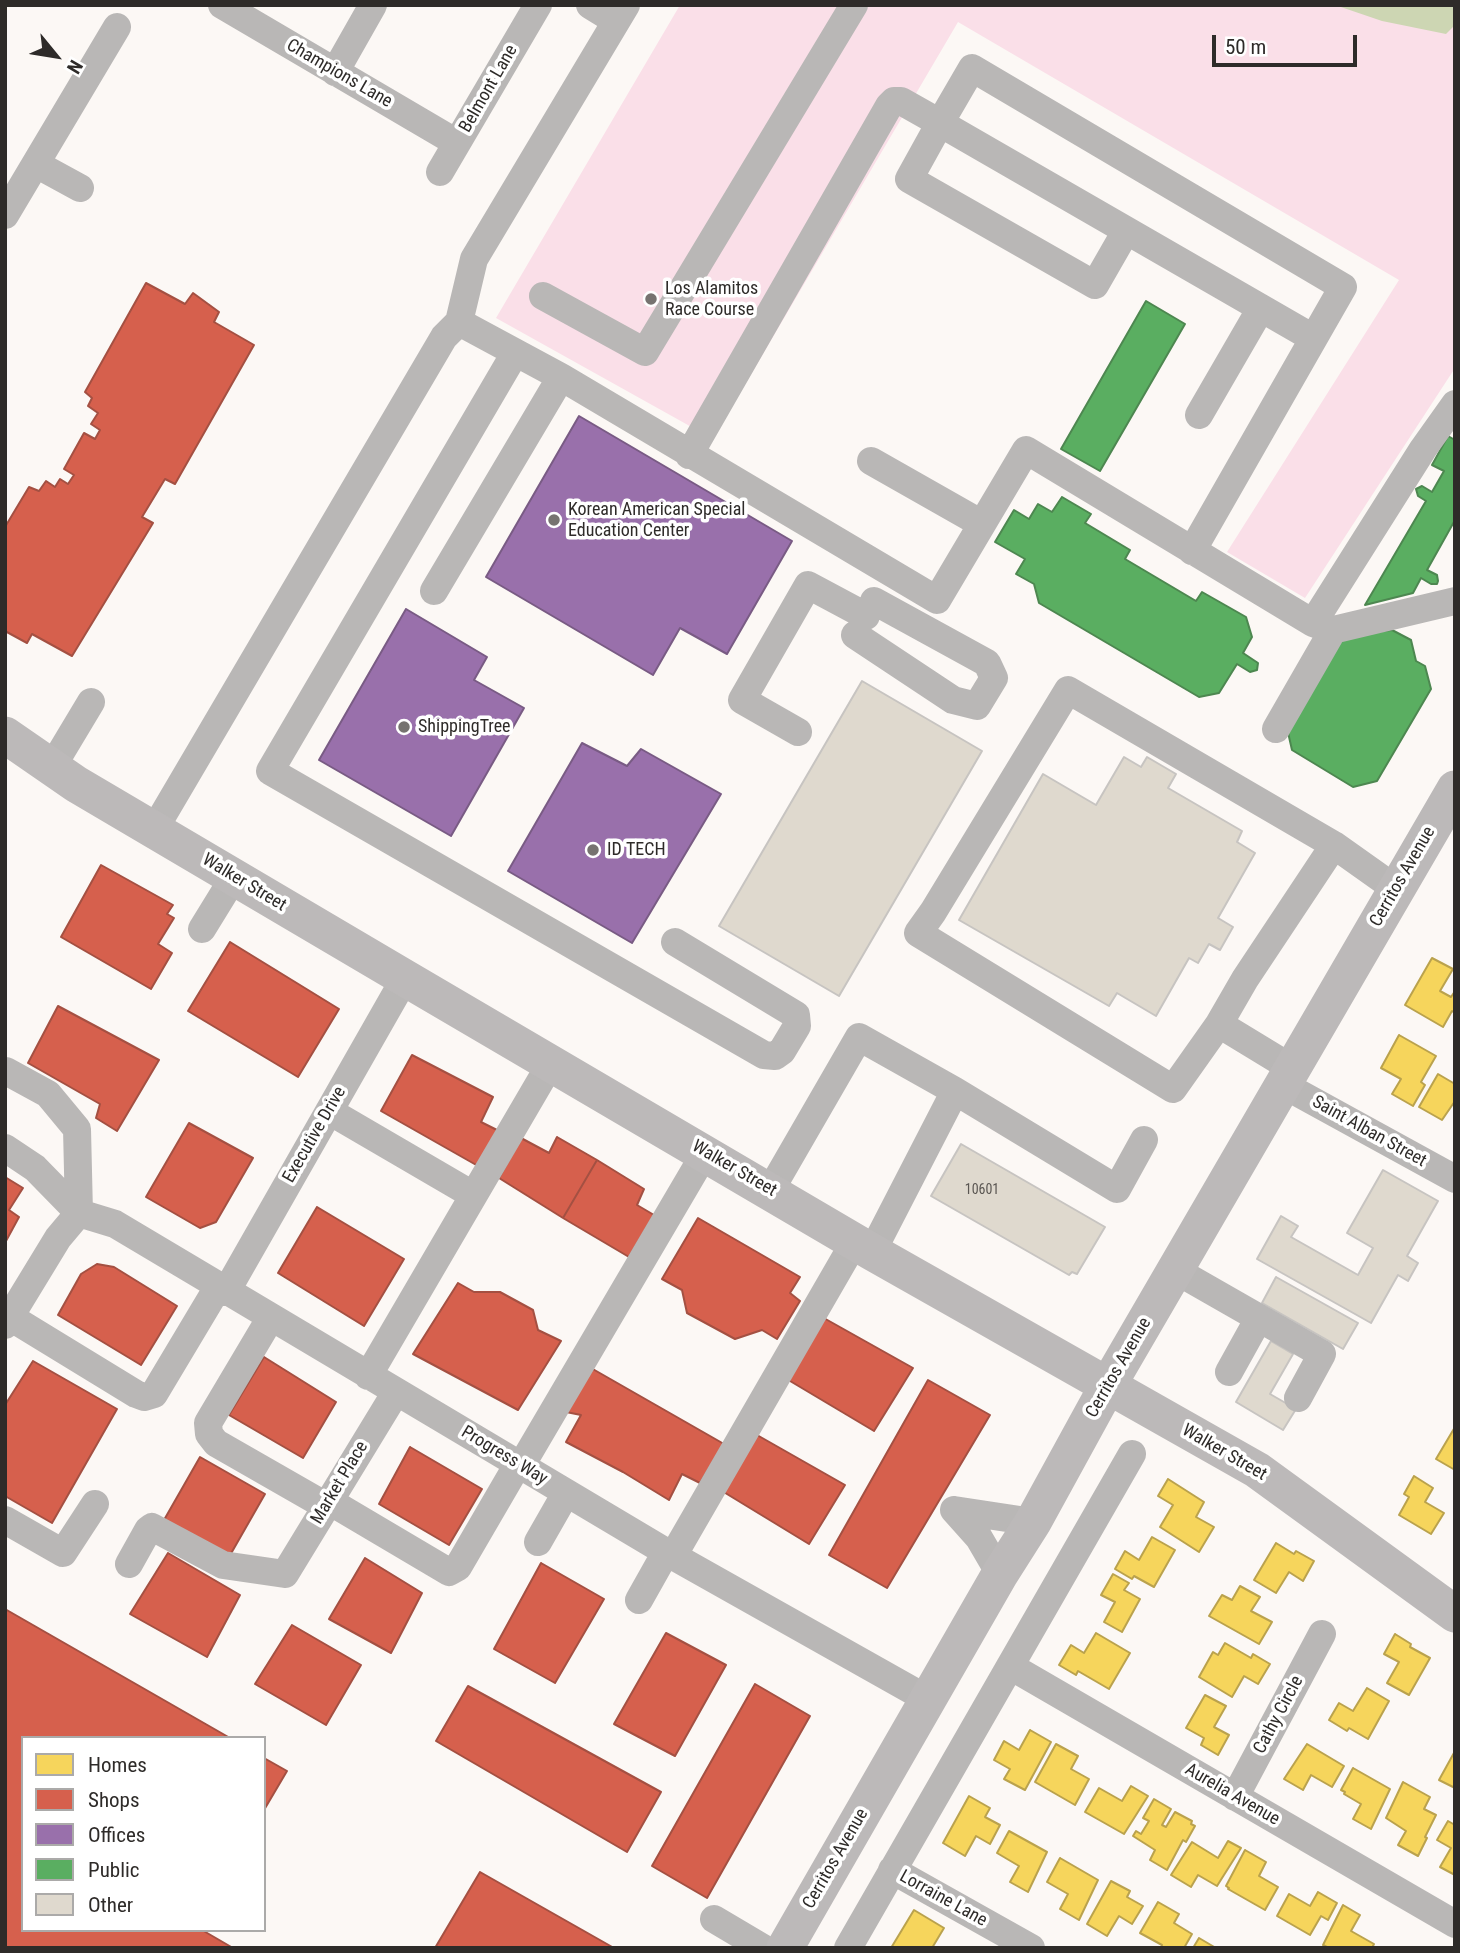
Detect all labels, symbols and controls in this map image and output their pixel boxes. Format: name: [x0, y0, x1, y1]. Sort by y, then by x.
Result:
north arrow: [21, 21, 91, 91]
scale bar: [1215, 21, 1360, 65]
street label: Champions Lane: [282, 35, 396, 113]
text: 50 m: [1225, 35, 1266, 59]
street label: Belmont Lane: [455, 41, 523, 137]
text: N: [62, 56, 87, 78]
place label: Los Alamitos Race Course: [665, 278, 758, 320]
marker: Los Alamitos Race Course: [643, 291, 659, 307]
place label: Korean American Special Education Center: [568, 499, 745, 542]
marker: Korean American Special Education Center: [546, 512, 562, 528]
place label: ShippingTree: [418, 716, 511, 738]
marker: ShippingTree: [396, 719, 412, 735]
street label: Cerritos Avenue: [1366, 823, 1440, 931]
place label: ID TECH: [607, 839, 666, 861]
marker: ID TECH: [585, 842, 601, 858]
street label: Walker Street: [198, 849, 290, 917]
street label: Executive Drive: [279, 1083, 351, 1187]
street label: Saint Alban Street: [1308, 1092, 1430, 1172]
street label: Walker Street: [688, 1136, 780, 1202]
house number: 10601: [965, 1182, 999, 1198]
street label: Cerritos Avenue: [1082, 1314, 1156, 1422]
street label: Walker Street: [1178, 1420, 1270, 1486]
street label: Progress Way: [457, 1422, 551, 1490]
street label: Market Place: [307, 1438, 373, 1528]
street label: Cathy Circle: [1250, 1672, 1308, 1758]
legend: [21, 1736, 266, 1932]
text: Homes: [88, 1753, 147, 1777]
street label: Aurelia Avenue: [1181, 1759, 1283, 1831]
text: Shops: [88, 1788, 140, 1812]
street label: Cerritos Avenue: [799, 1805, 873, 1913]
text: Offices: [88, 1823, 145, 1847]
text: Public: [88, 1858, 140, 1882]
street label: Lorraine Lane: [896, 1866, 990, 1932]
text: Other: [88, 1893, 133, 1917]

